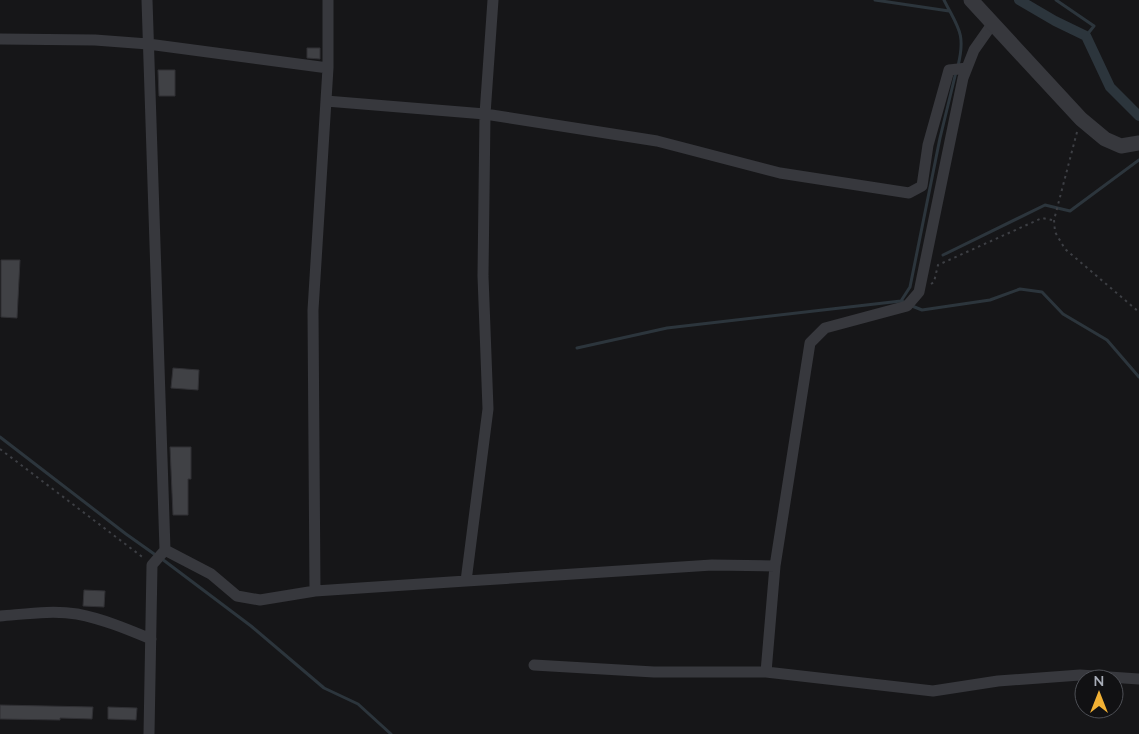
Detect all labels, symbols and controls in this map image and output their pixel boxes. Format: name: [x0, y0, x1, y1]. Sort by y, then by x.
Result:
north arrow: [1074, 669, 1124, 719]
text: N: [1094, 672, 1104, 689]

